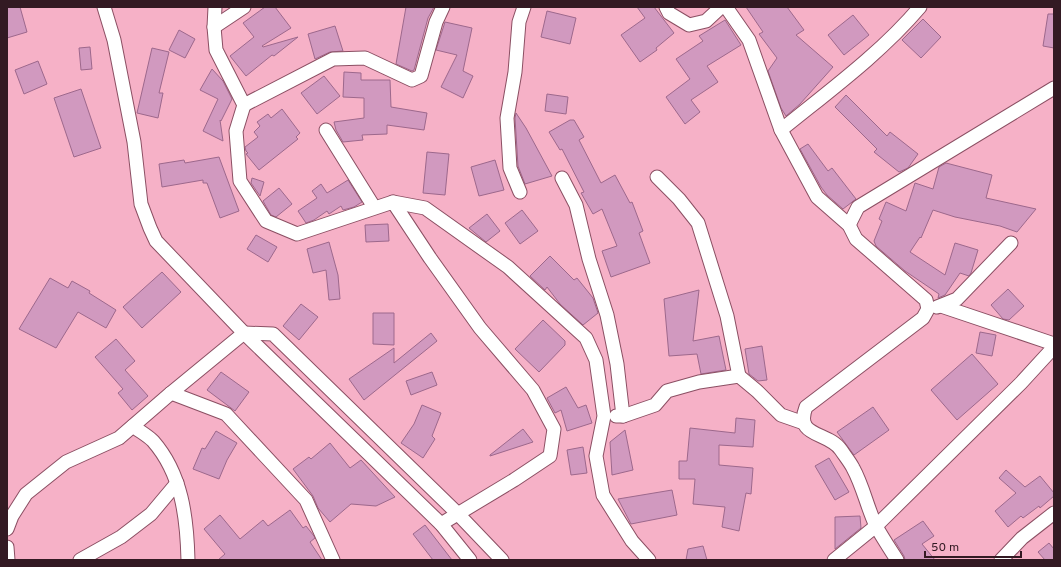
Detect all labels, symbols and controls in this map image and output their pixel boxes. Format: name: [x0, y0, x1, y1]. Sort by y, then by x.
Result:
scale bar: [925, 533, 1021, 559]
text: 50 m: [931, 540, 959, 556]

